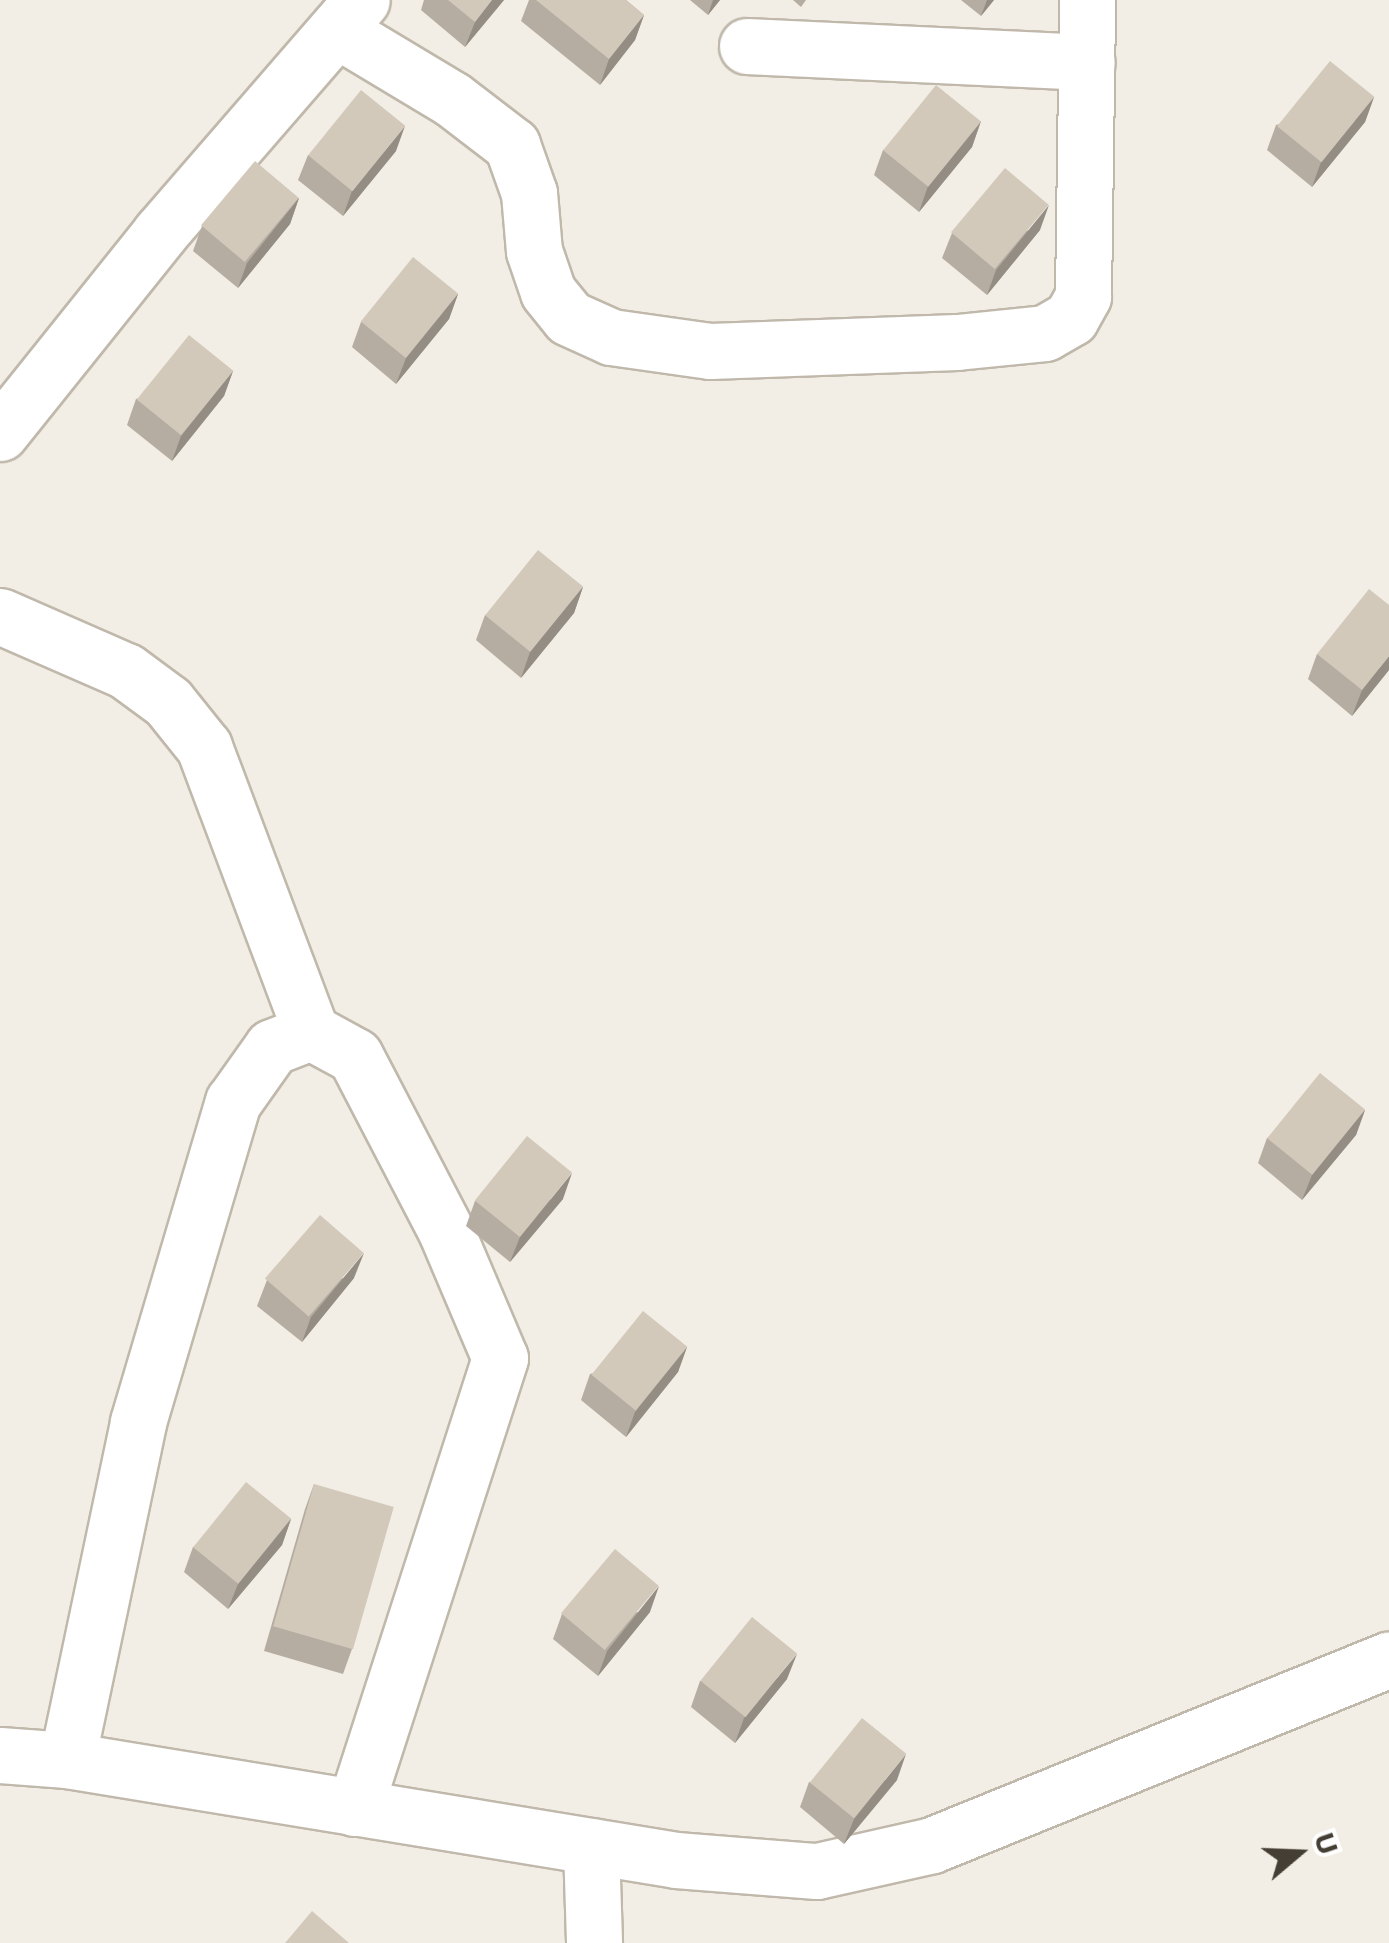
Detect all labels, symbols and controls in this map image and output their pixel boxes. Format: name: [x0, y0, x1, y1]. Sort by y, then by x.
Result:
north arrow: [1249, 1803, 1349, 1903]
text: U: [1308, 1828, 1347, 1858]

